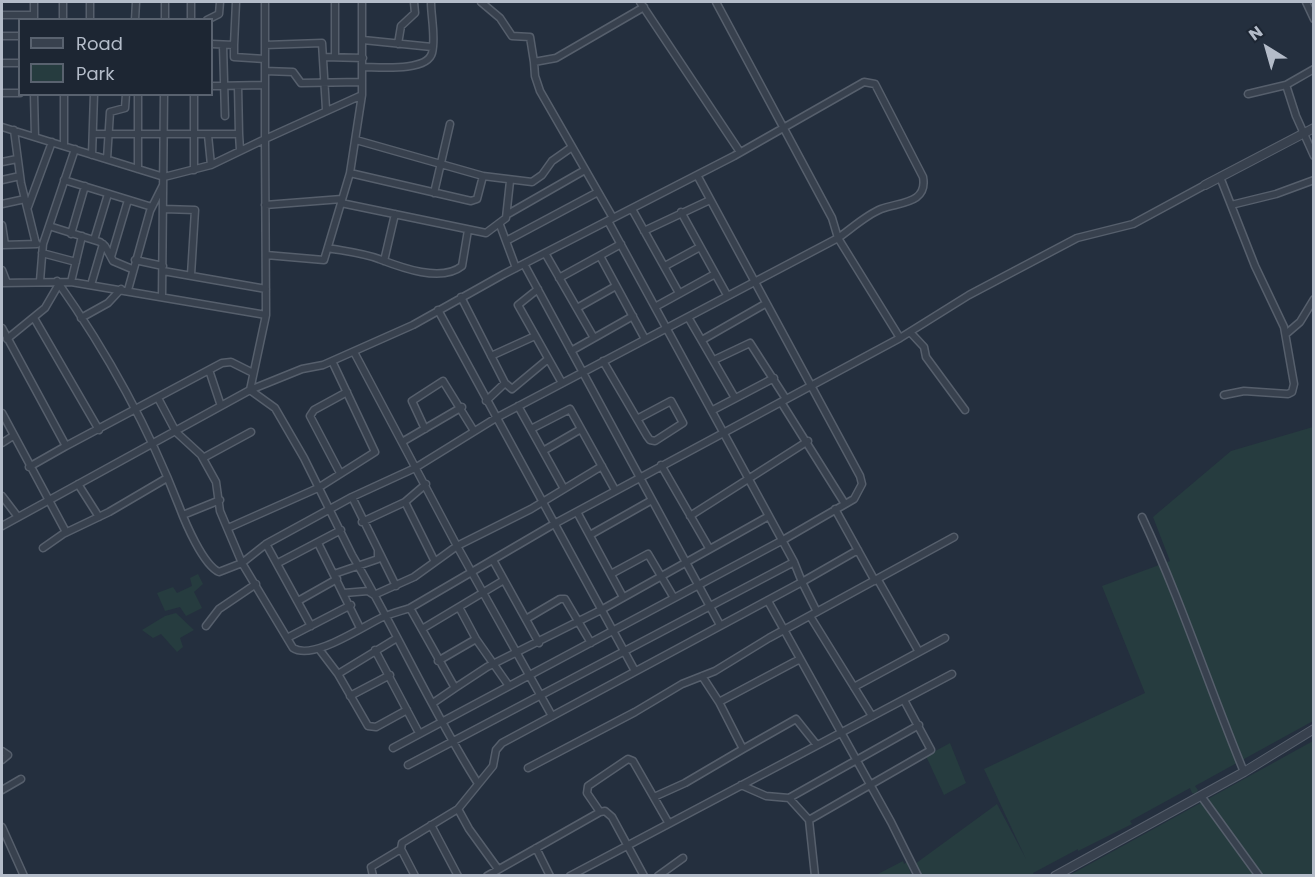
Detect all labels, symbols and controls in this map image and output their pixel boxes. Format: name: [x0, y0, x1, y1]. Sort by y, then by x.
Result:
legend: [18, 18, 213, 96]
north arrow: [1237, 18, 1297, 78]
text: N: [1244, 20, 1268, 46]
text: Road: [76, 31, 123, 56]
text: Park: [76, 61, 115, 86]

